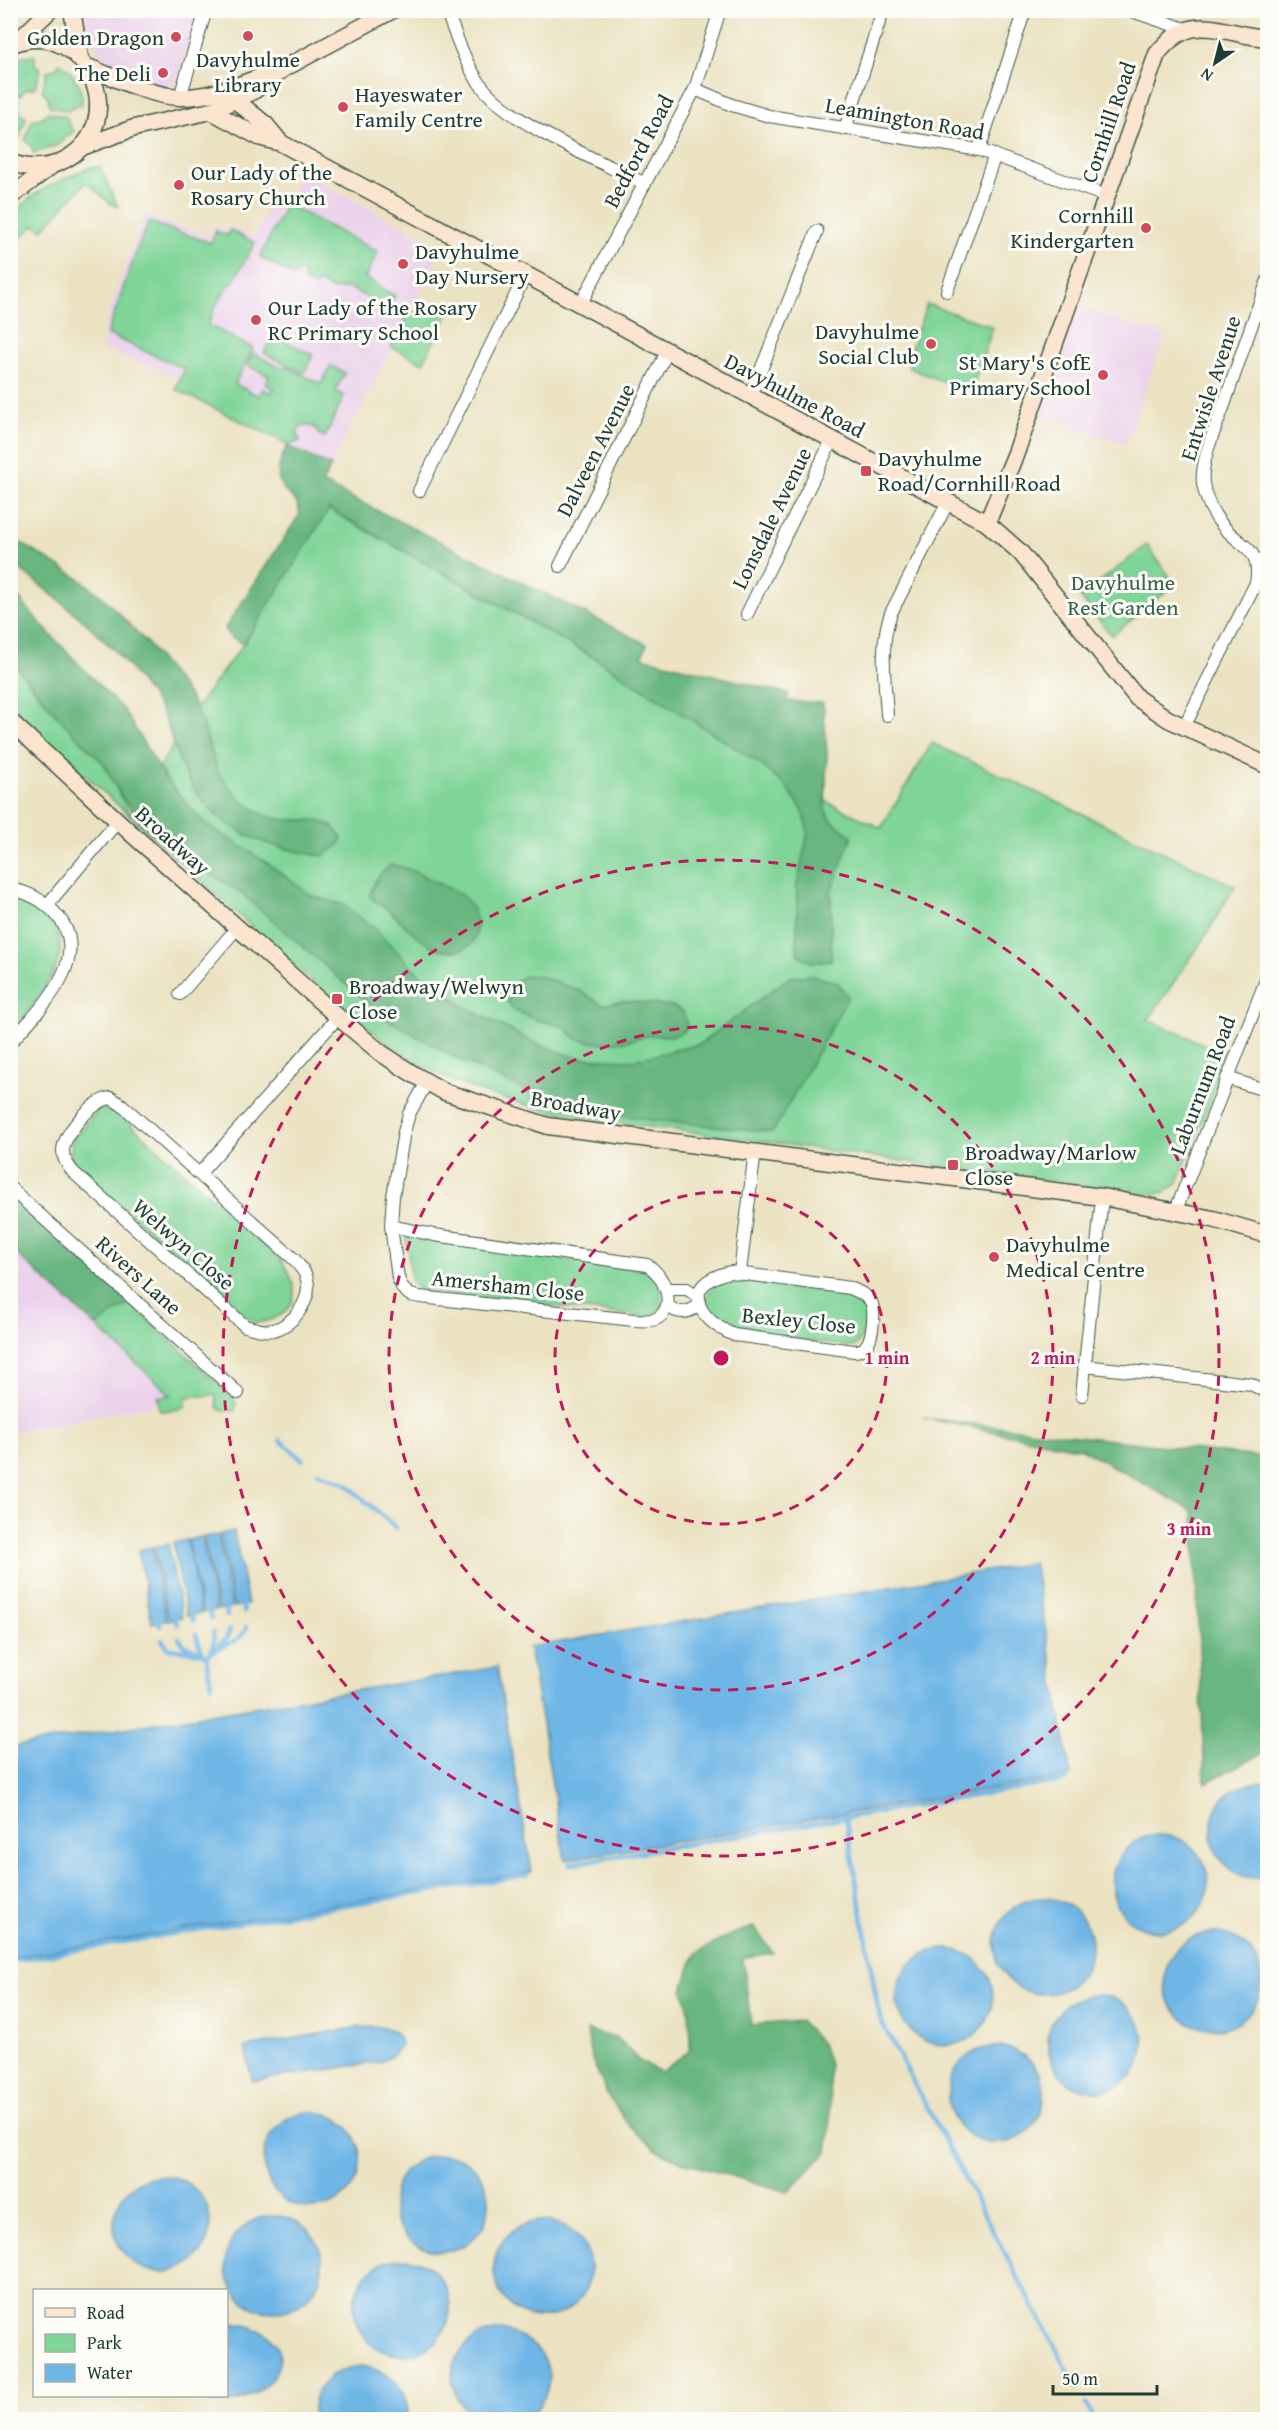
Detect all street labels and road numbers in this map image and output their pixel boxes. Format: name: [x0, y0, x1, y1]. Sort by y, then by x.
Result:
street label: Cornhill Road: [1072, 57, 1144, 187]
street label: Bedford Road: [595, 88, 681, 213]
street label: Leamington Road: [823, 88, 987, 148]
street label: Entwisle Avenue: [1171, 311, 1249, 465]
street label: Davyhulme Road: [719, 344, 871, 446]
street label: Dalveen Avenue: [548, 378, 642, 522]
street label: Lonsdale Avenue: [723, 442, 819, 594]
street label: Broadway: [128, 798, 218, 882]
street label: Laburnum Road: [1161, 1011, 1243, 1159]
street label: Broadway: [528, 1081, 624, 1129]
street label: Welwyn Close: [126, 1190, 242, 1298]
street label: Rivers Lane: [89, 1228, 189, 1322]
street label: Amersham Close: [430, 1261, 586, 1309]
street label: Bexley Close: [740, 1298, 858, 1342]

